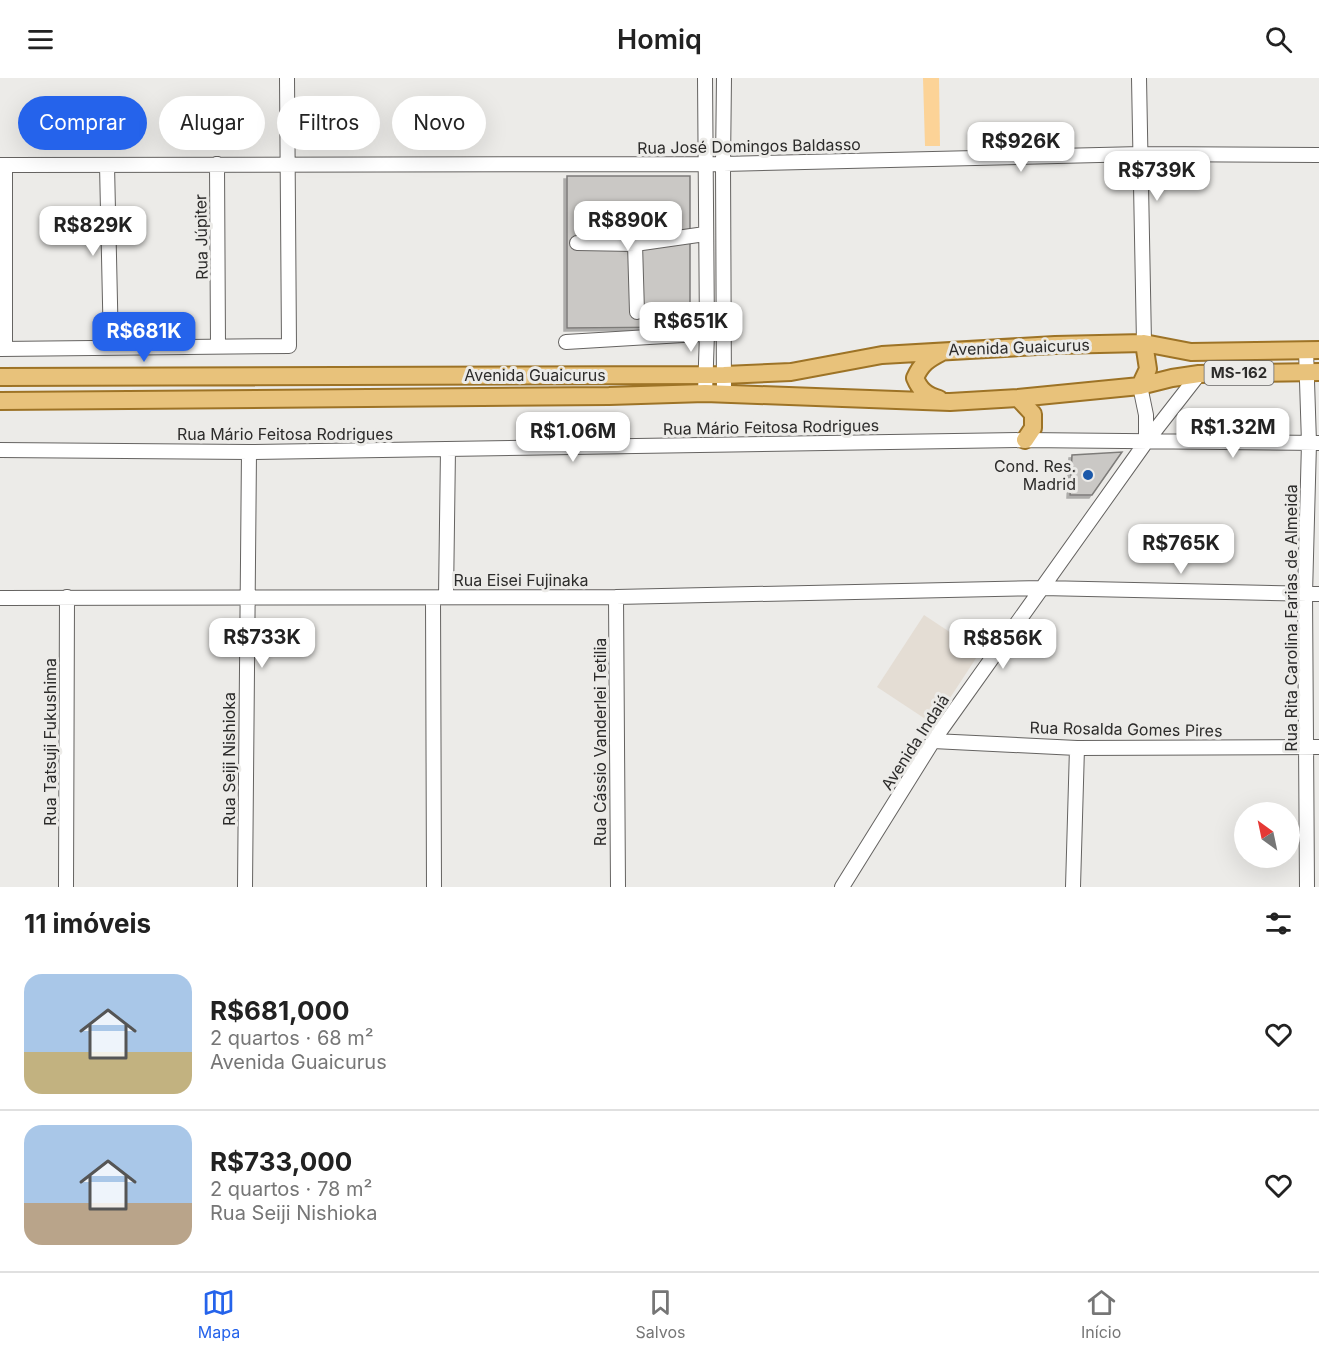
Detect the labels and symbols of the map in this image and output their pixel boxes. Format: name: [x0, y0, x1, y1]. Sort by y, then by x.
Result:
pin: R$926K: [972, 122, 1070, 173]
street label: Rua José Domingos Baldasso: [637, 134, 861, 158]
pin: R$739K: [1108, 151, 1206, 202]
street label: Rua Júpiter: [190, 194, 212, 280]
pin: R$890K: [579, 201, 677, 252]
pin: R$829K: [44, 206, 142, 257]
pin: R$651K: [642, 302, 740, 353]
pin: R$681K: [95, 312, 193, 363]
street label: Avenida Guaicurus: [948, 335, 1090, 359]
road number: MS-162: [1204, 361, 1274, 385]
street label: Avenida Guaicurus: [464, 365, 606, 385]
pin: R$1.32M: [1178, 408, 1288, 459]
pin: R$1.06M: [518, 412, 628, 463]
street label: Rua Mário Feitosa Rodrigues: [663, 415, 879, 439]
street label: Rua Mário Feitosa Rodrigues: [177, 424, 393, 444]
place label: Cond. Res. Madrid: [994, 456, 1076, 494]
marker: Cond. Res. Madrid: [1081, 468, 1095, 482]
street label: Rua Rita Carolina Farias de Almeida: [1281, 484, 1301, 752]
pin: R$765K: [1132, 524, 1230, 575]
street label: Rua Eisei Fujinaka: [453, 570, 589, 590]
pin: R$733K: [213, 618, 311, 669]
pin: R$856K: [954, 619, 1052, 670]
street label: Rua Cássio Vanderlei Tetilia: [590, 638, 610, 846]
street label: Rua Tatsuji Fukushima: [40, 658, 60, 826]
street label: Avenida Indaiá: [877, 690, 953, 794]
street label: Rua Seiji Nishioka: [219, 692, 239, 826]
street label: Rua Rosalda Gomes Pires: [1029, 717, 1223, 741]
north arrow: [1234, 802, 1300, 868]

